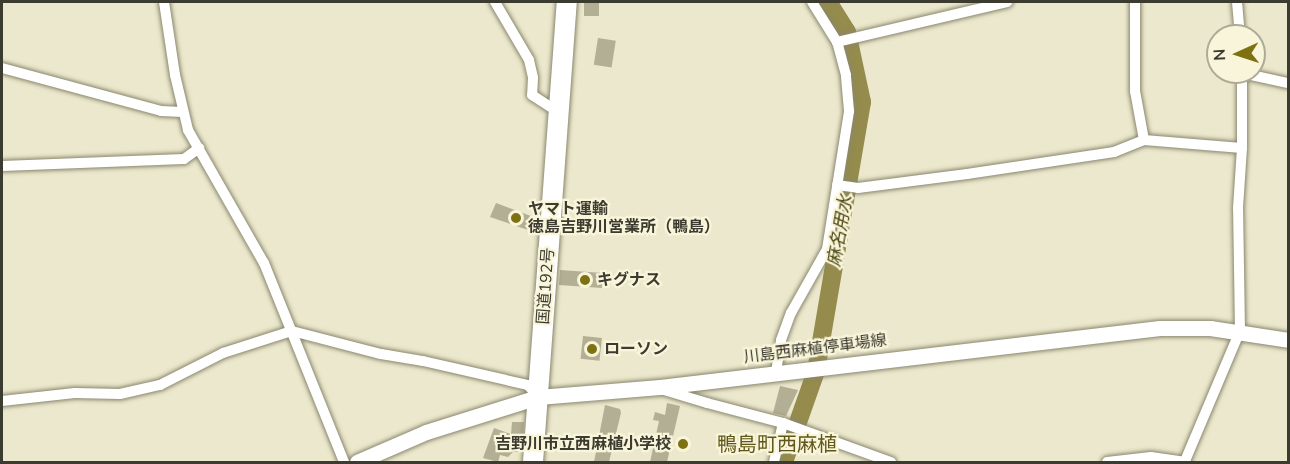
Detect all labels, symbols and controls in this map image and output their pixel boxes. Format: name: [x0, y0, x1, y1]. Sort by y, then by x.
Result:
north arrow: [1206, 24, 1266, 84]
text: N: [1209, 48, 1231, 61]
water label: 麻名用水: [823, 194, 857, 268]
place label: ヤマト運輸 徳島吉野川営業所（鴨島）: [528, 199, 720, 237]
marker: ヤマト運輸 徳島吉野川営業所（鴨島）: [509, 211, 523, 225]
street label: 国道192号: [534, 247, 558, 325]
place label: キグナス: [597, 270, 661, 290]
marker: キグナス: [578, 273, 592, 287]
street label: 川島西麻植停車場線: [742, 331, 888, 367]
place label: ローソン: [604, 339, 668, 359]
marker: ローソン: [585, 342, 599, 356]
district label: 鴨島町西麻植: [717, 432, 837, 456]
place label: 吉野川市立西麻植小学校: [495, 434, 671, 454]
marker: 吉野川市立西麻植小学校: [676, 437, 690, 451]

